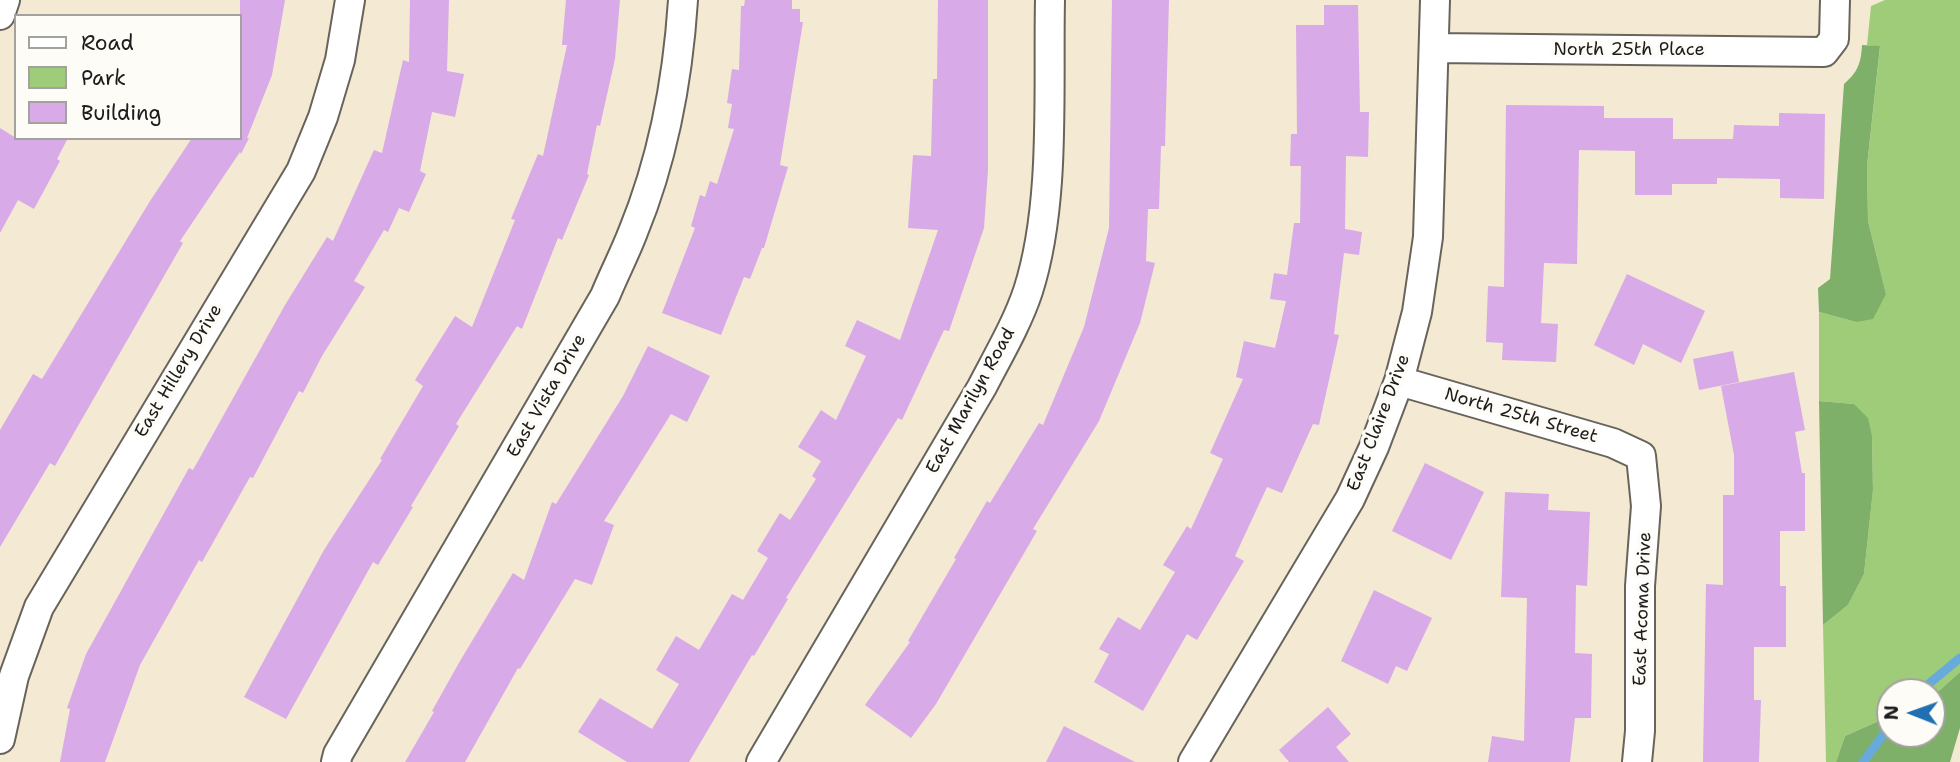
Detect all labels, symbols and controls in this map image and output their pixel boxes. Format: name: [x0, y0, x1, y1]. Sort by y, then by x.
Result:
legend: [14, 14, 242, 140]
text: Road: [81, 29, 134, 57]
street label: North 25th Place: [1553, 39, 1705, 61]
text: Park: [81, 64, 126, 92]
text: Building: [81, 99, 161, 127]
street label: East Hillery Drive: [131, 300, 227, 442]
street label: East Marilyn Road: [922, 324, 1020, 478]
street label: East Vista Drive: [503, 330, 591, 462]
street label: East Claire Drive: [1343, 352, 1415, 494]
street label: North 25th Street: [1442, 384, 1600, 448]
street label: East Acoma Drive: [1630, 532, 1656, 686]
north arrow: [1876, 678, 1946, 748]
text: N: [1879, 705, 1904, 720]

